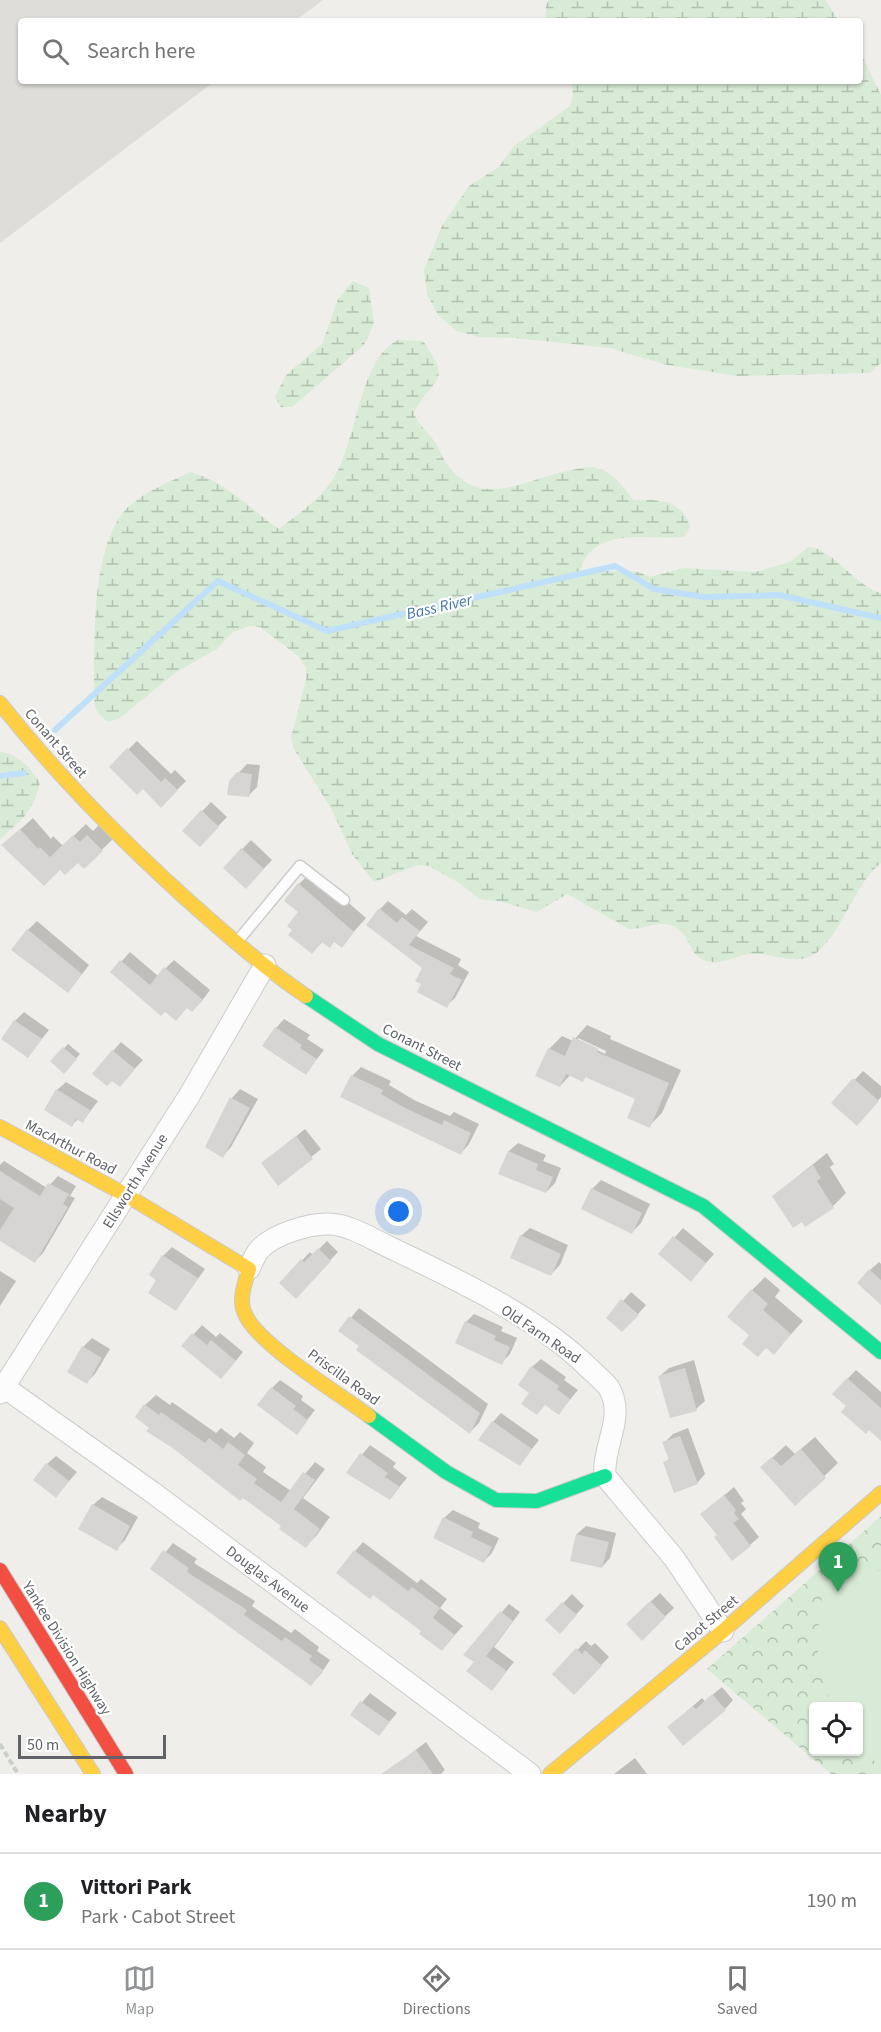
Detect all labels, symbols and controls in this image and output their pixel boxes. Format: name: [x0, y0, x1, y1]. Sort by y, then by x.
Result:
search box: [18, 18, 863, 84]
icon: search: [39, 35, 72, 68]
text: Search here: [87, 35, 195, 67]
water label: Bass River: [404, 588, 476, 625]
street label: Conant Street: [19, 704, 92, 783]
street label: Conant Street: [379, 1018, 465, 1076]
street label: MacArthur Road: [21, 1115, 120, 1180]
street label: Ellsworth Avenue: [98, 1130, 173, 1233]
your location: [384, 1197, 413, 1226]
street label: Old Farm Road: [497, 1300, 585, 1369]
street label: Priscilla Road: [303, 1344, 384, 1411]
street label: Douglas Avenue: [221, 1541, 314, 1618]
pin: 1: [818, 1542, 858, 1592]
street label: Yankee Division Highway: [16, 1576, 116, 1719]
street label: Cabot Street: [670, 1590, 743, 1656]
map controls: [809, 1702, 863, 1756]
button: locate: [809, 1702, 863, 1756]
scale bar: [18, 1732, 166, 1760]
text: 50 m: [27, 1734, 59, 1756]
text: Nearby: [24, 1795, 107, 1832]
text: Vittori Park: [81, 1871, 192, 1903]
text: 1: [38, 1887, 49, 1915]
text: 190 m: [807, 1887, 857, 1915]
text: Park · Cabot Street: [81, 1903, 235, 1931]
tab: Map: [123, 1962, 156, 2020]
tab: Directions: [403, 1962, 470, 2020]
tab: Saved: [717, 1962, 758, 2020]

